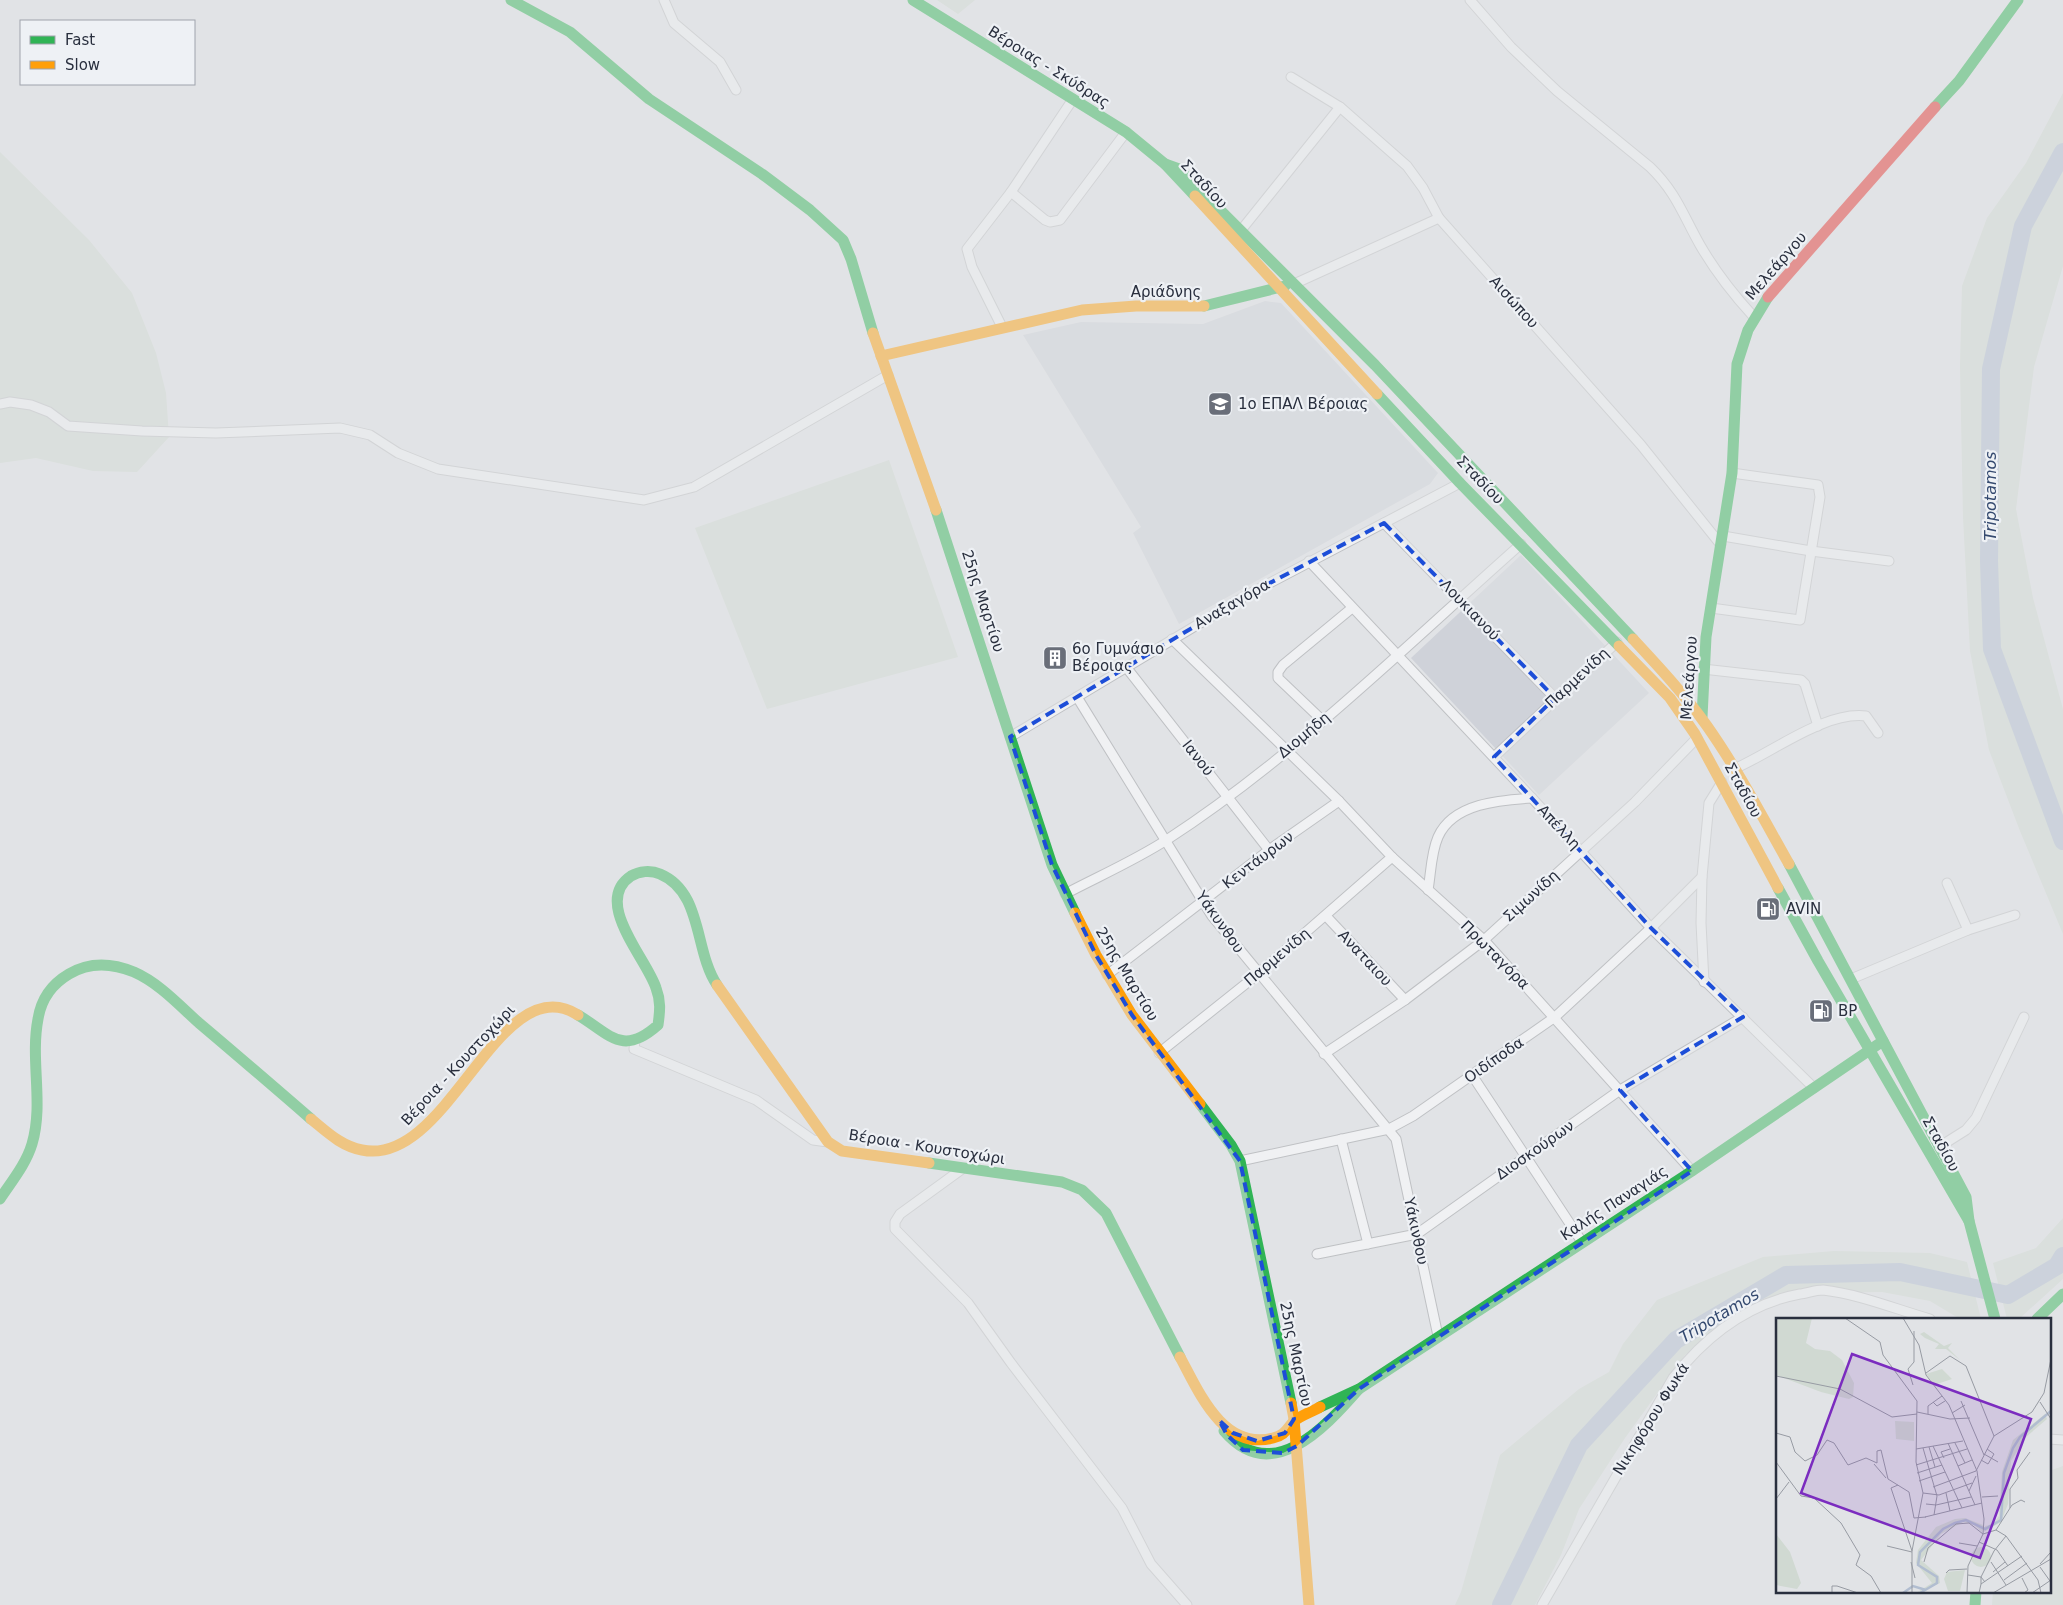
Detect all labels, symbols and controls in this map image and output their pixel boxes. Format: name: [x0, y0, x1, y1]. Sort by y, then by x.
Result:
legend: [20, 20, 195, 85]
street label: Βέροιας - Σκύδρας: [985, 22, 1113, 112]
text: Fast: [65, 31, 95, 49]
text: Slow: [65, 56, 100, 74]
street label: Σταδίου: [1177, 156, 1231, 212]
street label: Μελεάργου: [1742, 228, 1810, 304]
street label: Αισώπου: [1486, 272, 1542, 332]
street label: Αριάδνης: [1131, 283, 1201, 301]
school or university icon: 1ο ΕΠΑΛ Βέροιας: [1207, 391, 1233, 417]
place label: 1ο ΕΠΑΛ Βέροιας: [1238, 395, 1368, 413]
water label: Tripotamos: [1981, 451, 2000, 541]
street label: Σταδίου: [1453, 452, 1507, 508]
street label: 25ης Μαρτίου: [958, 548, 1008, 654]
street label: Αναξαγόρα: [1191, 575, 1273, 633]
street label: Λουκιανού: [1436, 576, 1504, 644]
street label: Μελεάργου: [1677, 635, 1701, 721]
place label: 6ο Γυμνάσιο Βέροιας: [1072, 640, 1164, 675]
street label: Παρμενίδη: [1541, 644, 1613, 712]
building icon: 6ο Γυμνάσιο Βέροιας: [1042, 645, 1068, 671]
street label: Διομήδη: [1274, 708, 1334, 762]
street label: Ιανού: [1178, 736, 1218, 780]
street label: Σταδίου: [1720, 759, 1766, 821]
street label: Απέλλη: [1534, 801, 1584, 853]
street label: Κεντάυρων: [1219, 827, 1297, 893]
street label: Σιμωνίδη: [1499, 866, 1563, 926]
street label: Υάκυνθου: [1191, 887, 1248, 957]
fuel station icon: AVIN: [1755, 896, 1781, 922]
place label: AVIN: [1786, 900, 1821, 918]
street label: Πρωταγόρα: [1457, 917, 1533, 993]
street label: 25ης Μαρτίου: [1092, 924, 1162, 1024]
street label: Παρμενίδη: [1240, 924, 1314, 990]
street label: Αναταιου: [1334, 926, 1396, 990]
fuel station icon: BP: [1808, 998, 1834, 1024]
street label: Βέροια - Κουστοχώρι: [397, 1001, 519, 1129]
place label: BP: [1838, 1002, 1857, 1020]
street label: Οιδίποδα: [1461, 1033, 1527, 1087]
street label: Σταδίου: [1918, 1113, 1964, 1175]
street label: Διοσκούρων: [1492, 1116, 1578, 1184]
street label: Βέροια - Κουστοχώρι: [847, 1126, 1007, 1168]
street label: Καλής Παναγιάς: [1557, 1162, 1671, 1244]
street label: Υάκινθου: [1400, 1195, 1432, 1266]
water label: Tripotamos: [1676, 1284, 1762, 1347]
street label: 25ης Μαρτίου: [1276, 1300, 1316, 1408]
inset map: [1776, 1318, 2050, 1592]
street label: Νικηφόρου Φωκά: [1609, 1359, 1693, 1478]

